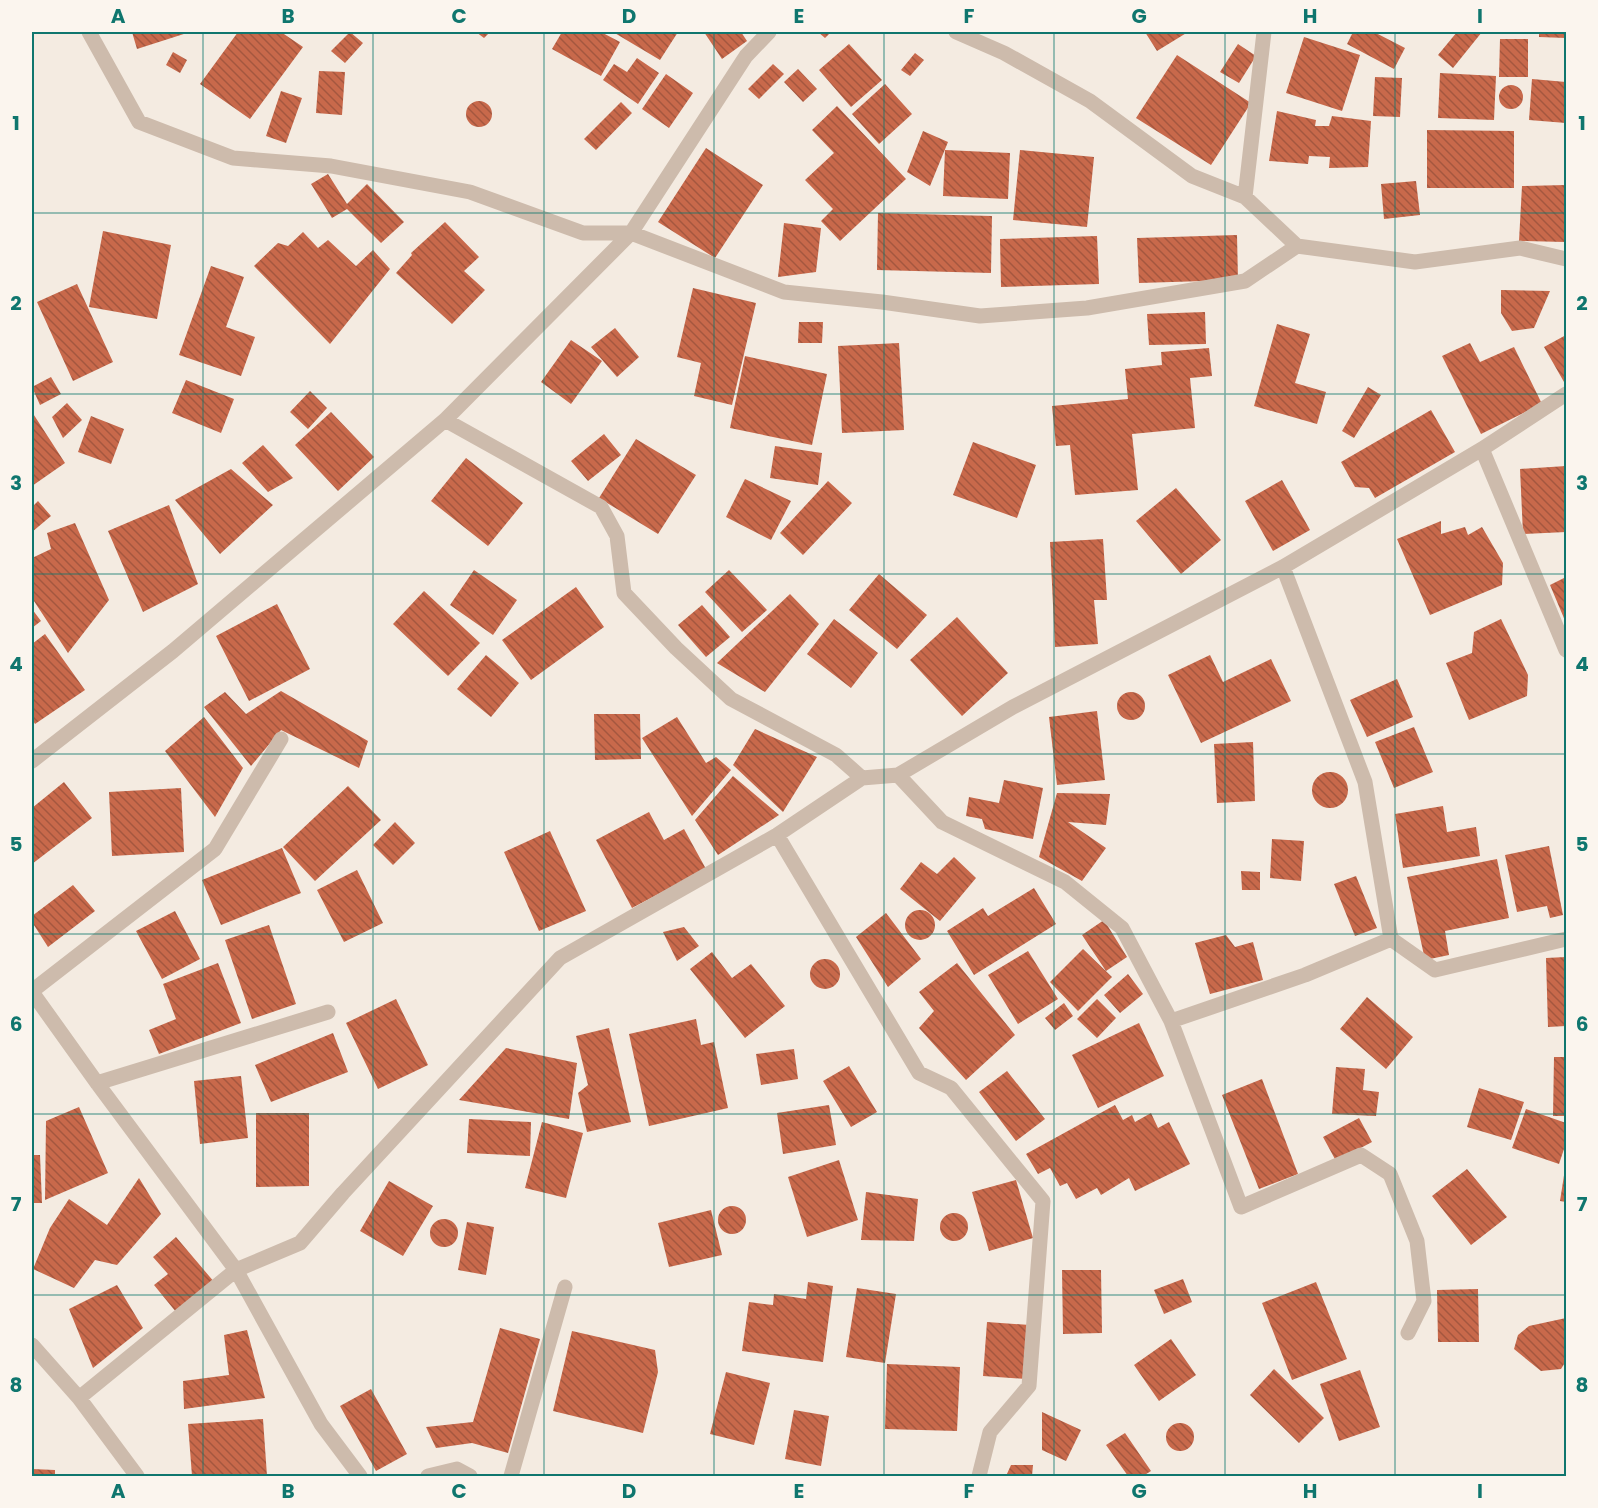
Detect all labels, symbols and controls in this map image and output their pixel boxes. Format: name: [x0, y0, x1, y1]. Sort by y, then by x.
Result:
text: A: [111, 2, 126, 30]
text: B: [281, 2, 295, 30]
text: C: [451, 2, 467, 30]
text: D: [622, 2, 636, 30]
text: E: [794, 2, 804, 30]
text: F: [964, 2, 975, 30]
text: G: [1131, 2, 1147, 30]
text: H: [1303, 2, 1317, 30]
text: I: [1477, 2, 1483, 30]
text: 1: [12, 109, 20, 137]
text: 1: [1578, 109, 1586, 137]
text: 2: [10, 289, 22, 317]
text: 2: [1576, 289, 1588, 317]
text: 3: [10, 469, 22, 497]
text: 3: [1576, 469, 1588, 497]
text: 4: [9, 650, 23, 678]
text: 4: [1575, 650, 1589, 678]
text: 5: [10, 830, 23, 858]
text: 5: [1576, 830, 1589, 858]
text: 6: [10, 1010, 22, 1038]
text: 6: [1576, 1010, 1588, 1038]
text: 7: [11, 1190, 22, 1218]
text: 7: [1577, 1190, 1588, 1218]
text: 8: [10, 1371, 22, 1399]
text: 8: [1576, 1371, 1588, 1399]
text: A: [111, 1477, 126, 1505]
text: B: [281, 1477, 295, 1505]
text: C: [451, 1477, 467, 1505]
text: D: [622, 1477, 636, 1505]
text: E: [794, 1477, 804, 1505]
text: F: [964, 1477, 975, 1505]
text: G: [1131, 1477, 1147, 1505]
text: H: [1303, 1477, 1317, 1505]
text: I: [1477, 1477, 1483, 1505]

